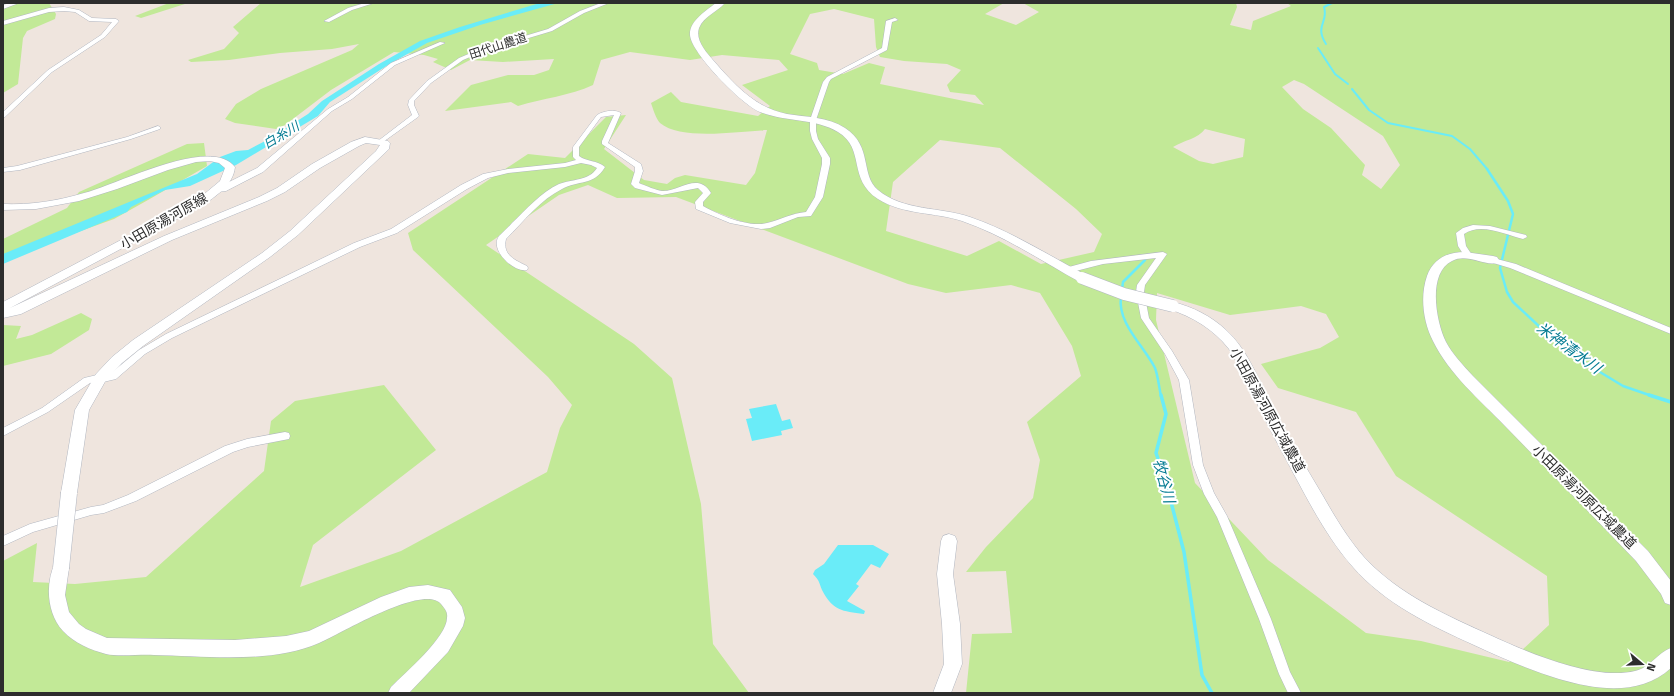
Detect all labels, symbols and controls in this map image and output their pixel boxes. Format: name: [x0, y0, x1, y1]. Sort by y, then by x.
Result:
street label: 田代山農道: [467, 30, 529, 62]
water label: 白糸川: [260, 118, 303, 151]
street label: 小田原湯河原線: [117, 189, 211, 253]
water label: 米神清水川: [1533, 319, 1606, 378]
street label: 小田原湯河原広域農道: [1226, 345, 1308, 475]
street label: 小田原湯河原広域農道: [1528, 441, 1640, 553]
water label: 牧谷川: [1149, 457, 1179, 507]
north arrow: [1622, 644, 1662, 684]
text: N: [1644, 662, 1658, 673]

